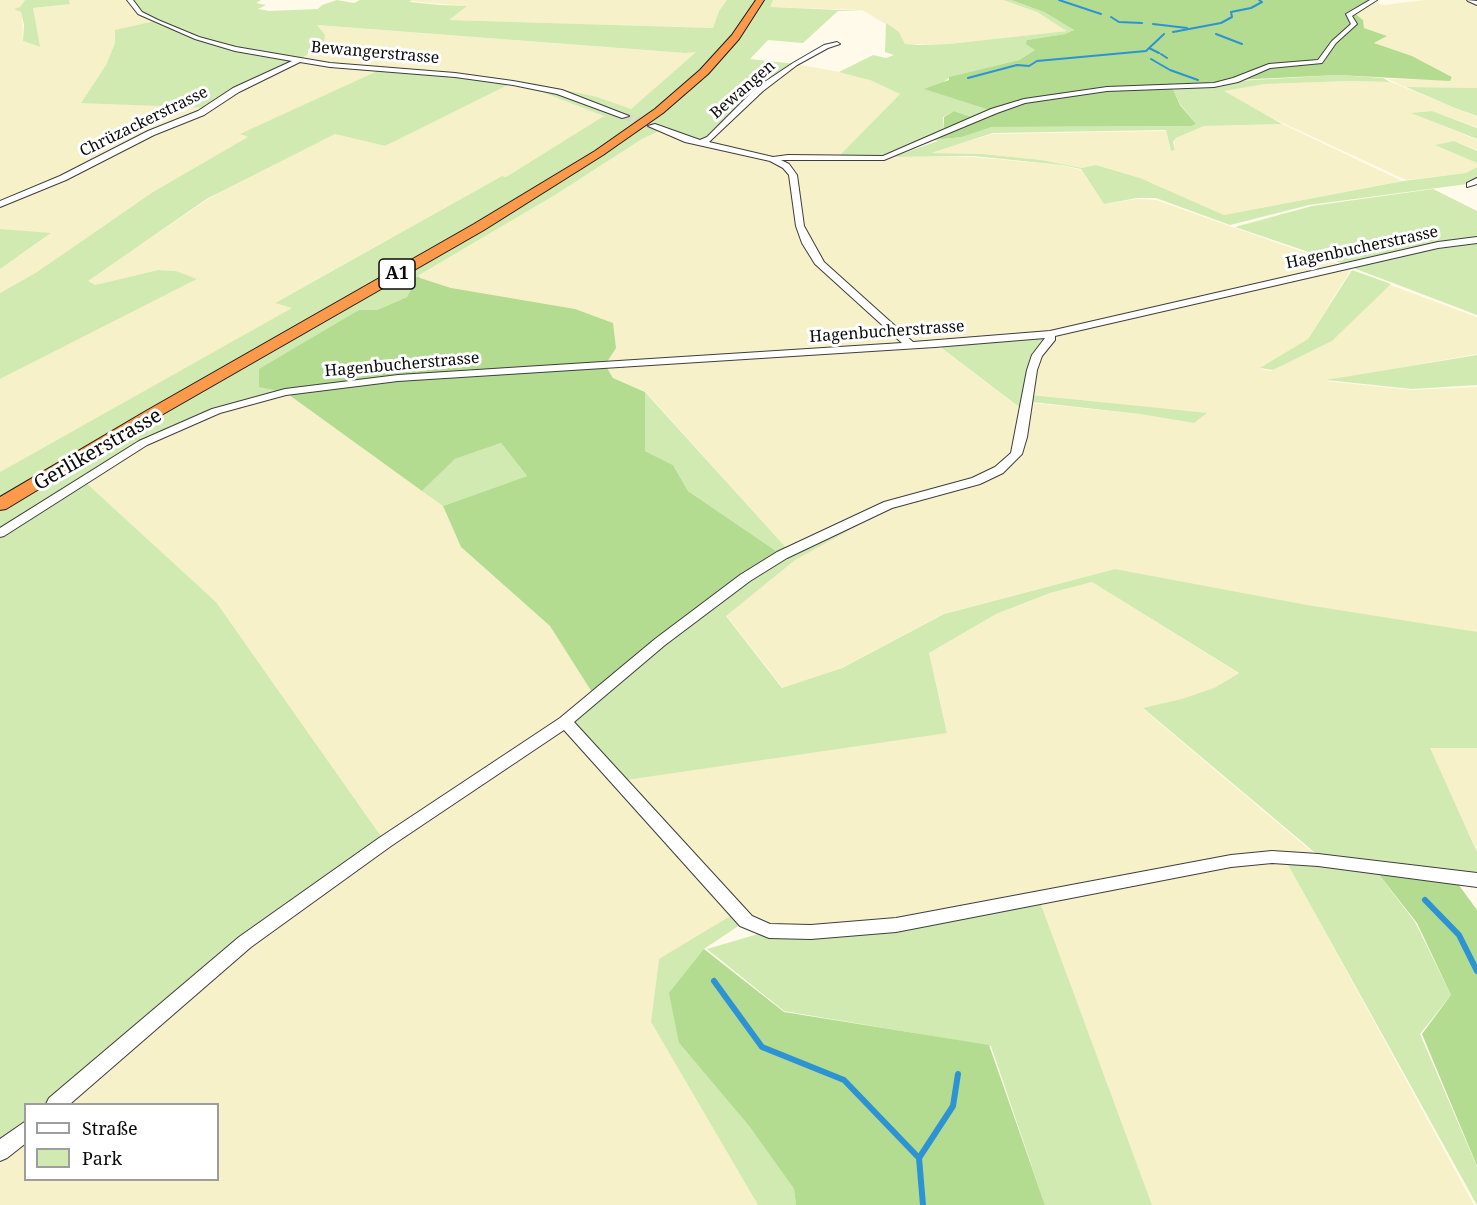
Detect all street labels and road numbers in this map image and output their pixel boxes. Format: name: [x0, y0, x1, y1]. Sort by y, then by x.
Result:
street label: Bewangerstrasse: [310, 38, 440, 68]
street label: Bewangen: [707, 57, 779, 123]
street label: Chrüzackerstrasse: [77, 83, 211, 161]
street label: Hagenbucherstrasse: [1284, 222, 1440, 274]
road number: A1: [379, 259, 415, 289]
street label: Hagenbucherstrasse: [809, 317, 965, 347]
street label: Hagenbucherstrasse: [324, 349, 480, 381]
street label: Gerlikerstrasse: [30, 404, 166, 496]

